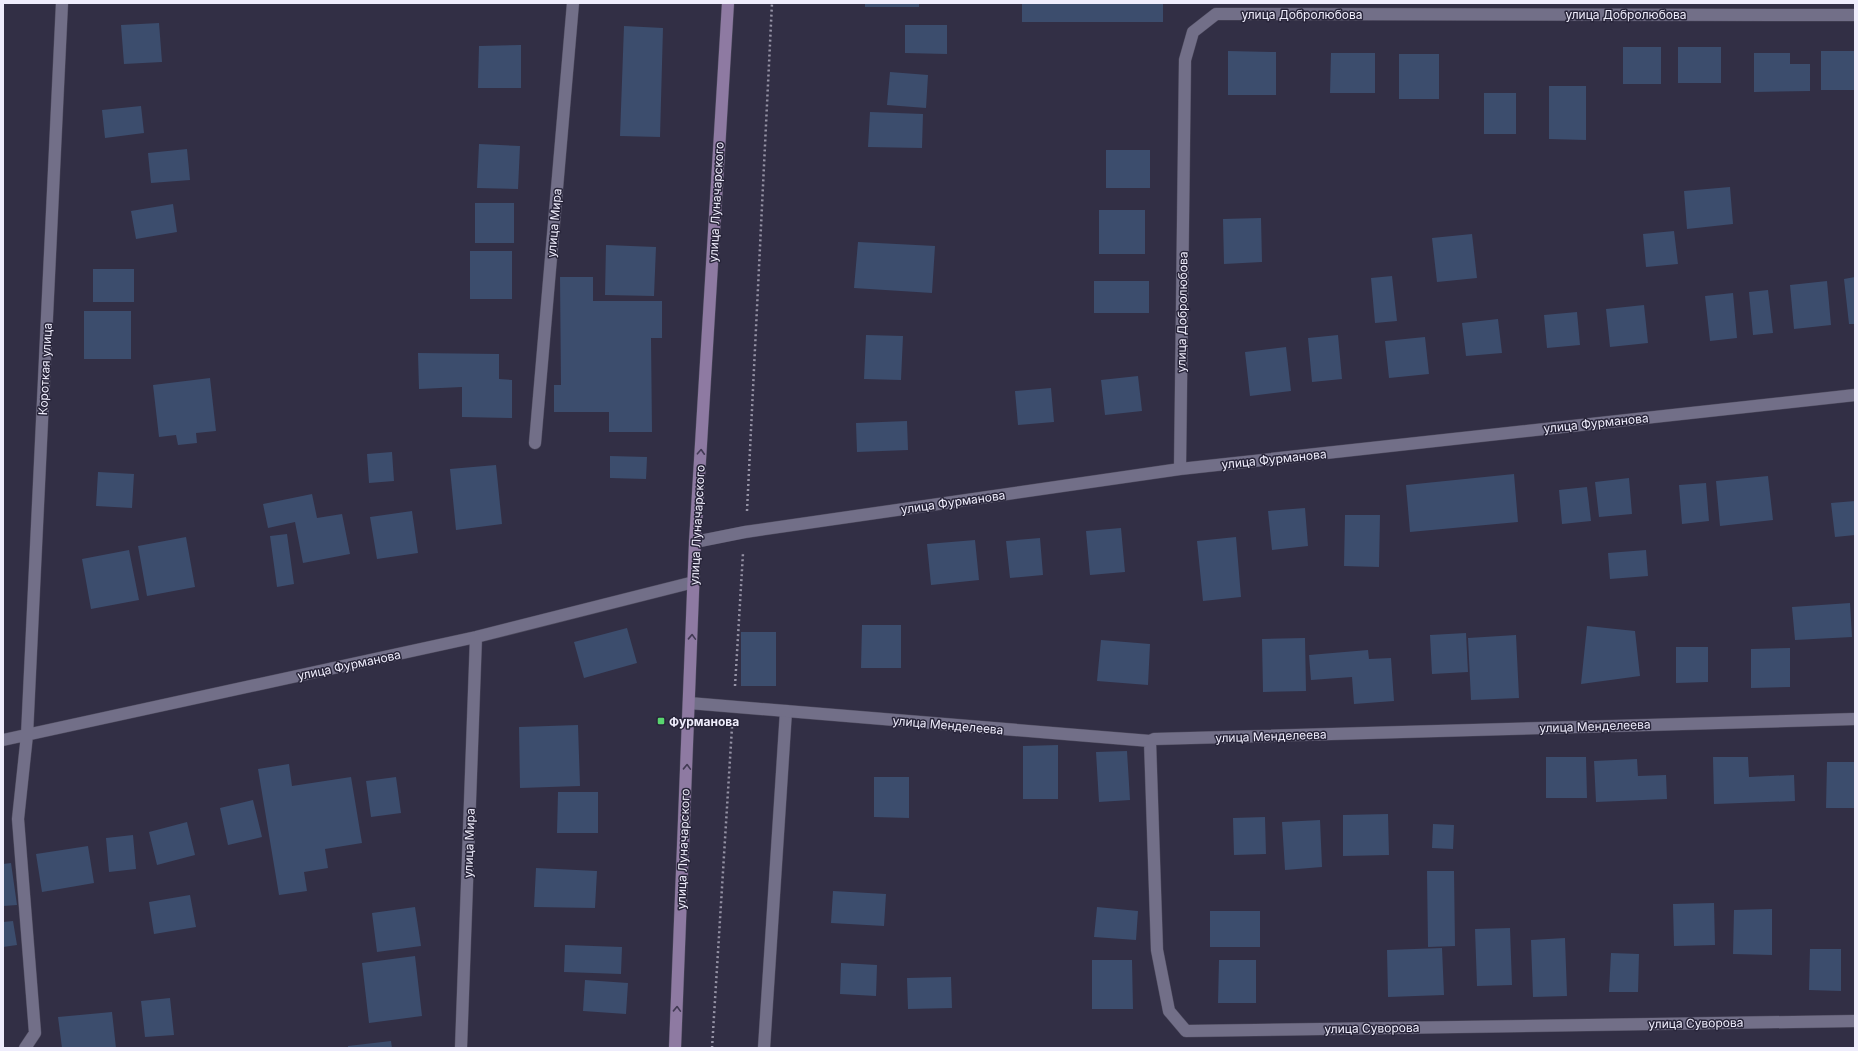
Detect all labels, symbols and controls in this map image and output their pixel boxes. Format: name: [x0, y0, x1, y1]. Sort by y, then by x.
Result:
street label: улица Добролюбова: [1242, 7, 1363, 22]
street label: улица Добролюбова: [1566, 7, 1687, 22]
street label: улица Луначарского: [705, 141, 727, 263]
street label: улица Мира: [543, 188, 565, 258]
street label: улица Добролюбова: [1173, 251, 1191, 373]
street label: Короткая улица: [35, 322, 55, 416]
street label: улица Фурманова: [1543, 410, 1649, 436]
street label: улица Фурманова: [1221, 446, 1327, 472]
one-way arrow: [696, 449, 705, 455]
street label: улица Луначарского: [686, 464, 708, 586]
street label: улица Фурманова: [900, 487, 1006, 517]
one-way arrow: [687, 634, 696, 640]
street label: улица Фурманова: [296, 647, 402, 683]
street label: улица Менделеева: [892, 713, 1004, 737]
place label: Фурманова: [669, 714, 739, 729]
marker: Фурманова: [656, 716, 666, 726]
street label: улица Менделеева: [1539, 717, 1651, 735]
street label: улица Менделеева: [1215, 727, 1327, 745]
one-way arrow: [682, 764, 691, 770]
street label: улица Луначарского: [673, 788, 693, 910]
street label: улица Мира: [460, 808, 478, 878]
one-way arrow: [673, 1006, 681, 1012]
street label: улица Суворова: [1648, 1015, 1744, 1031]
street label: улица Суворова: [1324, 1020, 1420, 1036]

